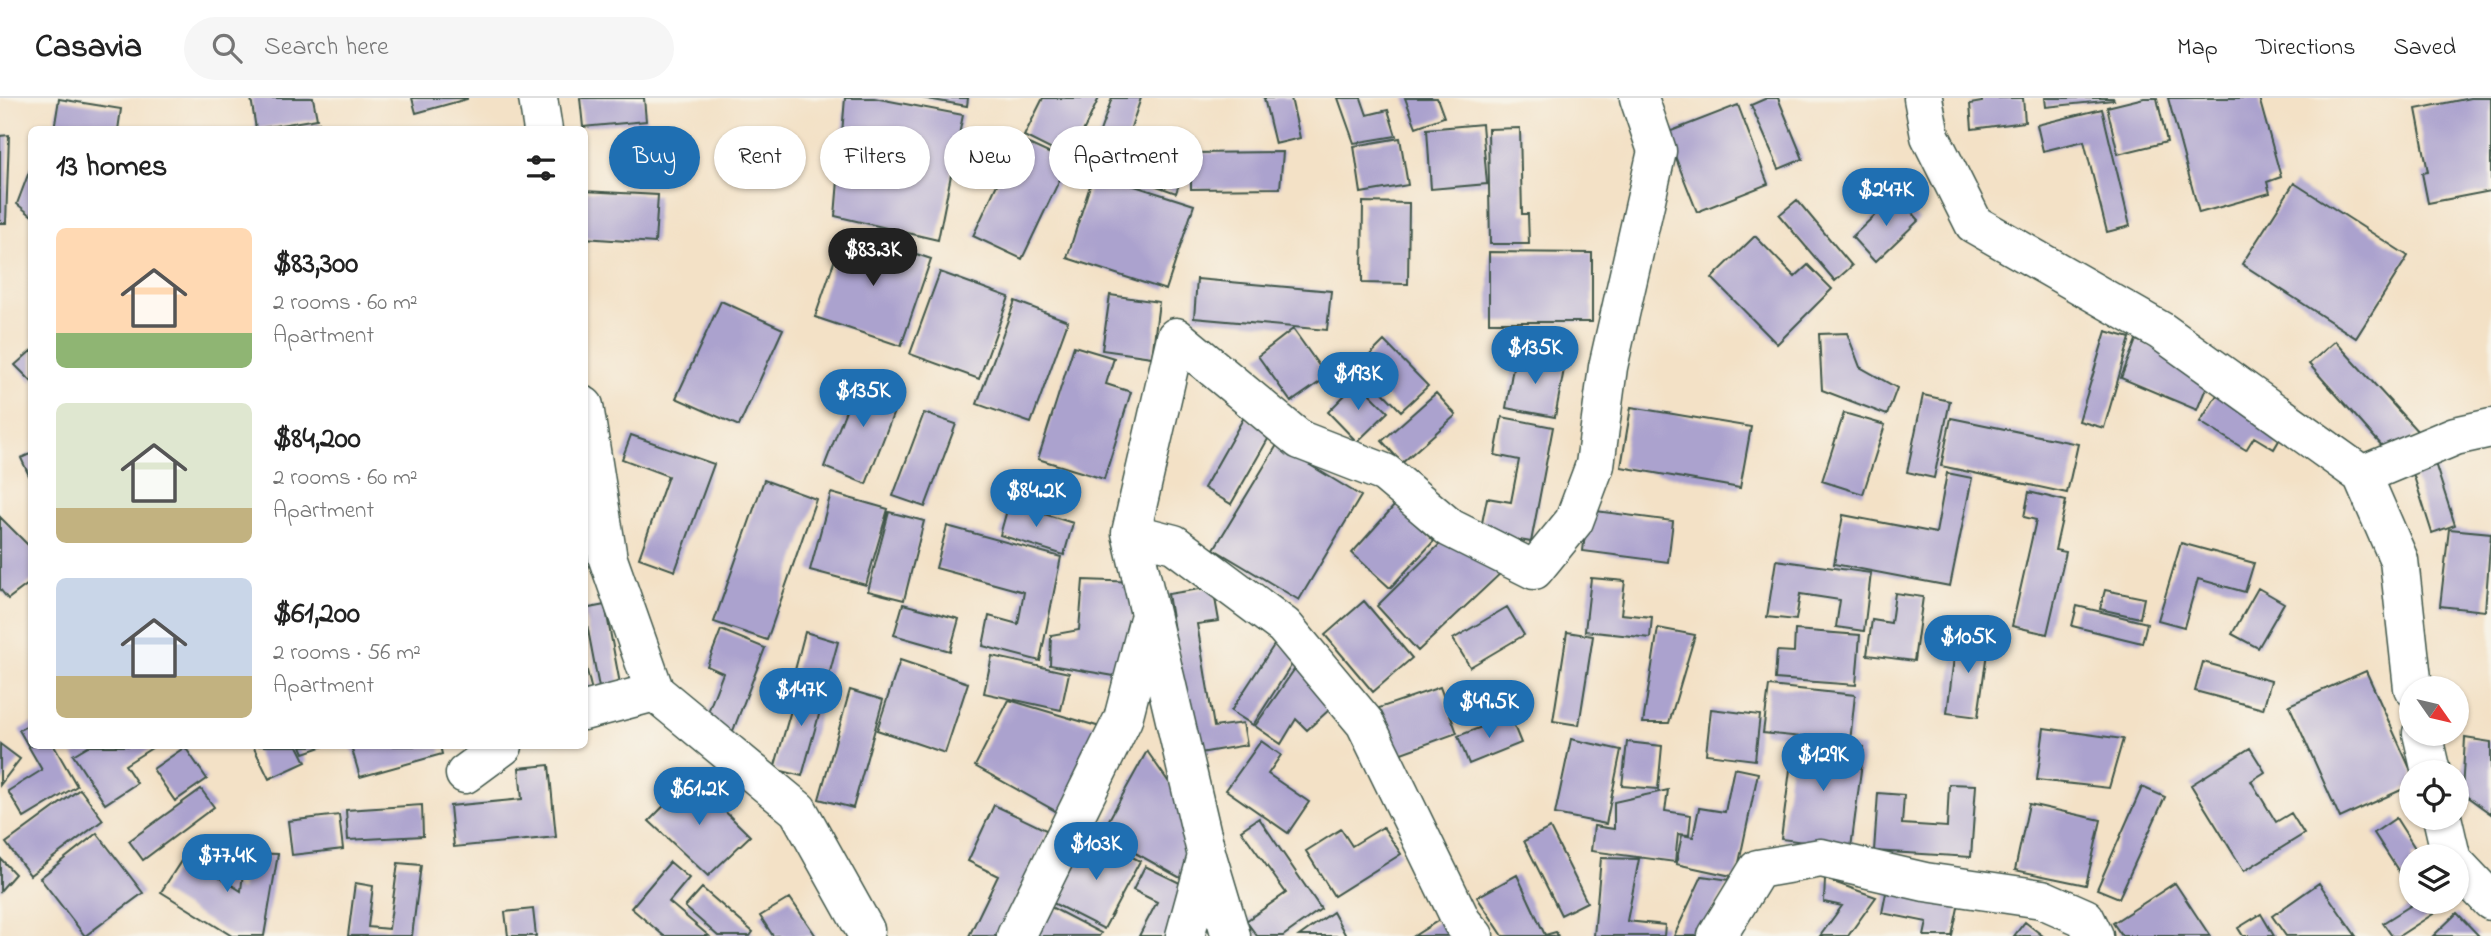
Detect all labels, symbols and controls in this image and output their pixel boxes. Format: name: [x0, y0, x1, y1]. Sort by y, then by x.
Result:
search box: [184, 17, 674, 80]
text: Casavia: [35, 24, 142, 72]
icon: search: [208, 29, 246, 67]
text: Search here: [264, 29, 389, 67]
text: Map: [2177, 31, 2218, 66]
text: Directions: [2256, 31, 2355, 66]
text: Saved: [2393, 31, 2456, 66]
chip: Buy: [609, 126, 700, 189]
chip: Rent: [714, 126, 806, 189]
chip: Filters: [820, 126, 930, 189]
chip: New: [944, 126, 1035, 189]
chip: Apartment: [1049, 126, 1203, 189]
text: 13 homes: [56, 146, 167, 190]
icon: filters: [522, 149, 560, 187]
pin: $247K: [1837, 169, 1935, 228]
text: $247K: [1858, 174, 1914, 207]
pin: $83.3K: [816, 228, 930, 288]
text: $83.3K: [844, 234, 902, 267]
text: $83,300: [273, 243, 358, 287]
icon: home: [112, 256, 196, 340]
text: 2 rooms · 60 m²: [273, 287, 418, 320]
text: Apartment: [273, 320, 374, 353]
pin: $135K: [1486, 327, 1584, 386]
text: $135K: [1507, 332, 1563, 365]
pin: $193K: [1309, 352, 1407, 412]
text: $193K: [1334, 358, 1382, 391]
pin: $135K: [814, 370, 912, 429]
text: $135K: [835, 375, 891, 408]
text: $84,200: [273, 418, 361, 462]
icon: home: [112, 431, 196, 515]
text: 2 rooms · 60 m²: [273, 462, 418, 495]
pin: $84.2K: [979, 470, 1093, 529]
text: $84.2K: [1006, 475, 1066, 508]
text: Apartment: [273, 495, 374, 528]
text: $61,200: [273, 593, 360, 637]
icon: home: [112, 606, 196, 690]
pin: $105K: [1919, 616, 2017, 675]
text: $105K: [1940, 621, 1996, 654]
text: 2 rooms · 56 m²: [273, 637, 421, 670]
pin: $147K: [752, 668, 850, 728]
text: Apartment: [273, 670, 374, 703]
text: $147K: [775, 674, 827, 707]
north arrow: [2399, 676, 2469, 746]
map controls: [2399, 676, 2469, 914]
pin: $49.5K: [1432, 680, 1546, 740]
text: $49.5K: [1459, 686, 1519, 719]
pin: $129K: [1774, 734, 1872, 793]
text: $129K: [1798, 739, 1848, 772]
button: locate: [2399, 760, 2469, 830]
pin: $61.2K: [642, 768, 756, 827]
text: $61.2K: [670, 773, 728, 806]
pin: $103K: [1047, 822, 1145, 882]
text: $103K: [1070, 828, 1122, 861]
pin: $77.4K: [170, 834, 284, 894]
text: $77.4K: [198, 840, 256, 873]
button: layers: [2399, 844, 2469, 914]

